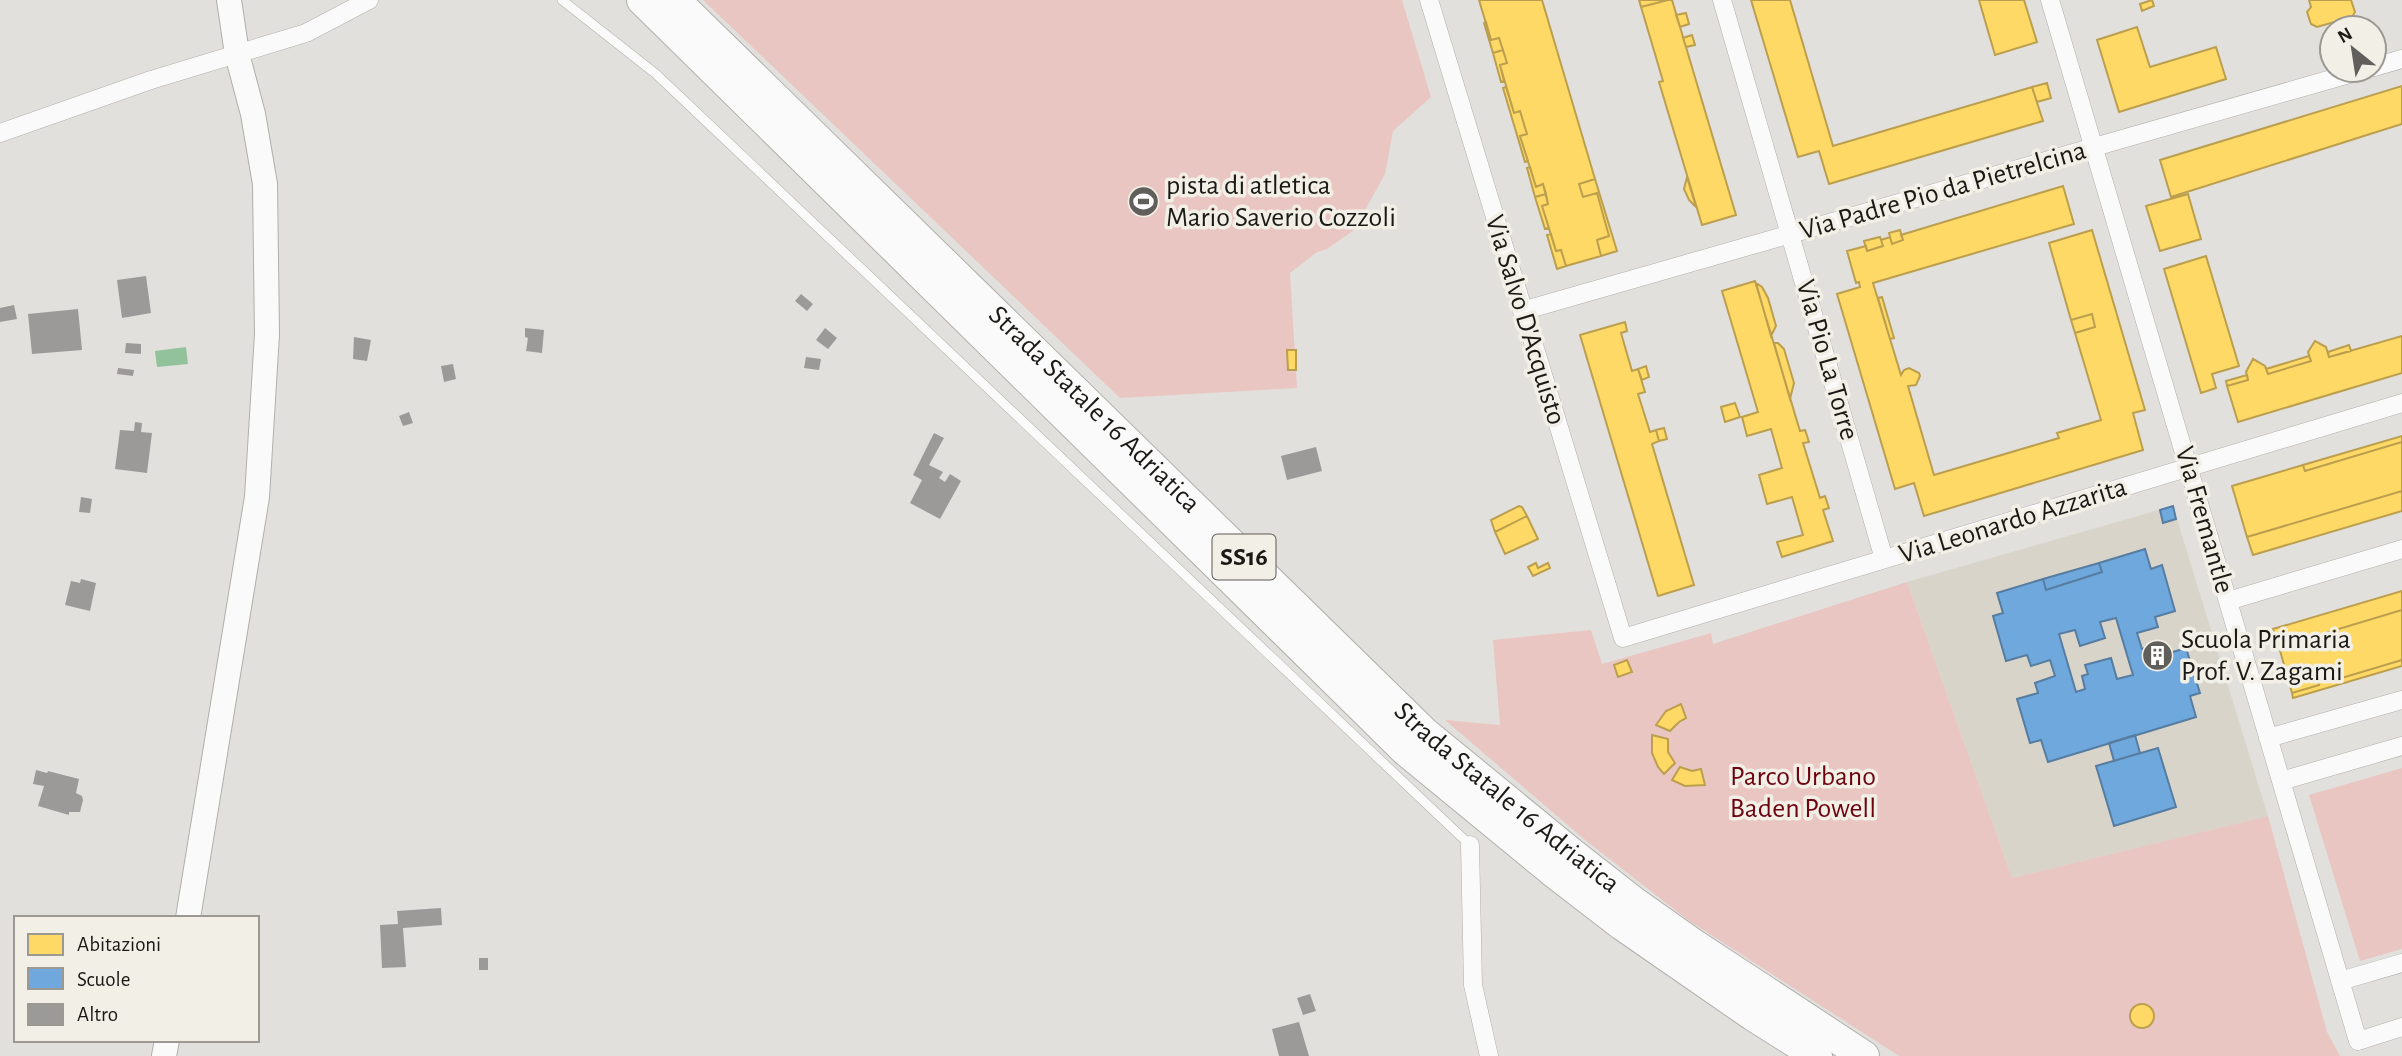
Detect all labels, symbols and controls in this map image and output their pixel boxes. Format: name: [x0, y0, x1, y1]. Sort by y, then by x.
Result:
north arrow: [2318, 14, 2388, 84]
text: N: [2335, 24, 2356, 47]
street label: Via Padre Pio da Pietrelcina: [1797, 137, 2089, 245]
place label: pista di atletica Mario Saverio Cozzoli: [1166, 172, 1396, 232]
sports icon: pista di atletica Mario Saverio Cozzoli: [1126, 185, 1160, 219]
street label: Via Salvo D'Acquisto: [1480, 212, 1570, 428]
street label: Via Pio La Torre: [1791, 277, 1863, 443]
street label: Strada Statale 16 Adriatica: [983, 301, 1205, 519]
street label: Via Fremantle: [2170, 443, 2238, 597]
street label: Via Leonardo Azzarita: [1896, 473, 2130, 569]
road number: SS16: [1212, 534, 1276, 580]
place label: Scuola Primaria Prof. V. Zagami: [2181, 626, 2351, 686]
building icon: Scuola Primaria Prof. V. Zagami: [2141, 639, 2175, 673]
street label: Strada Statale 16 Adriatica: [1389, 697, 1625, 899]
park label: Parco Urbano Baden Powell: [1730, 763, 1876, 823]
legend: [14, 916, 259, 1042]
text: Abitazioni: [77, 934, 161, 955]
text: Scuole: [77, 969, 130, 990]
text: Altro: [77, 1004, 118, 1025]

